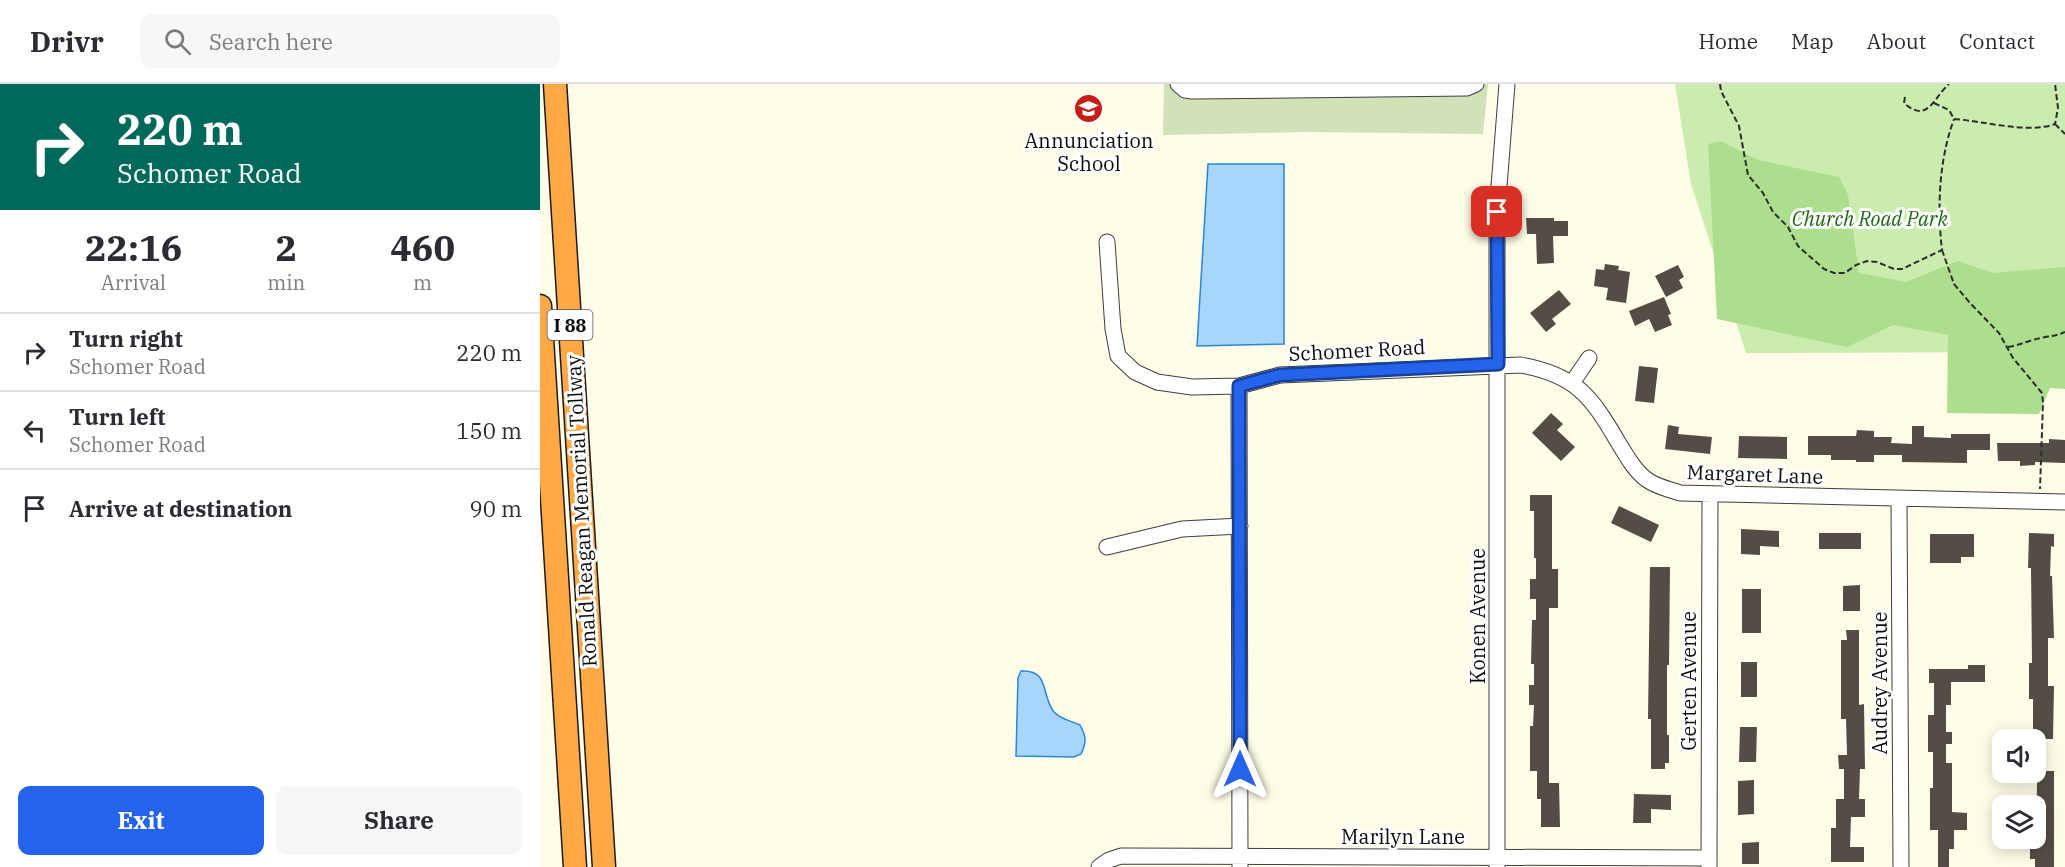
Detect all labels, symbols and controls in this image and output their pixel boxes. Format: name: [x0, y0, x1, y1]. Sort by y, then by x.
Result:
search box: [140, 14, 560, 68]
text: Drivr: [30, 23, 104, 60]
icon: search: [161, 25, 194, 58]
text: Search here: [209, 27, 333, 56]
text: Home: [1698, 27, 1758, 55]
text: Map: [1791, 27, 1834, 55]
text: About: [1867, 27, 1926, 55]
text: Contact: [1959, 27, 2035, 55]
school or university icon: Annunciation School: [1073, 93, 1105, 125]
text: 220 m: [117, 102, 243, 157]
icon: right: [18, 108, 96, 186]
place label: Annunciation School: [1024, 127, 1154, 177]
text: Schomer Road: [117, 155, 302, 190]
pin: [1471, 186, 1522, 237]
icon: arrive: [1480, 195, 1513, 228]
park label: Church Road Park: [1792, 205, 1949, 232]
text: 22:16: [85, 224, 182, 271]
text: 2: [275, 224, 297, 271]
text: 460: [390, 224, 455, 271]
text: Arrival: [101, 269, 166, 296]
text: min: [267, 269, 305, 296]
text: m: [413, 269, 432, 296]
road number: I 88: [548, 310, 592, 340]
text: Turn right: [69, 324, 183, 353]
street label: Schomer Road: [1288, 333, 1426, 367]
icon: right: [18, 336, 51, 369]
text: 220 m: [456, 338, 522, 367]
text: Schomer Road: [69, 353, 206, 380]
street label: Ronald Reagan Memorial Tollway: [559, 354, 603, 668]
text: Turn left: [69, 402, 165, 431]
icon: left: [18, 414, 51, 447]
text: 150 m: [456, 416, 522, 445]
text: Schomer Road: [69, 431, 206, 458]
street label: Margaret Lane: [1686, 458, 1824, 490]
icon: arrive: [18, 492, 51, 525]
text: Arrive at destination: [69, 494, 292, 523]
text: 90 m: [470, 494, 522, 523]
street label: Konen Avenue: [1464, 548, 1491, 684]
street label: Gerten Avenue: [1675, 611, 1702, 751]
street label: Audrey Avenue: [1866, 612, 1893, 754]
map controls: [1992, 729, 2046, 849]
button: sound: [1992, 729, 2046, 783]
position arrow: [1208, 737, 1272, 801]
button: Exit: [18, 786, 264, 855]
button: Share: [276, 786, 522, 855]
button: layers: [1992, 795, 2046, 849]
street label: Marilyn Lane: [1341, 823, 1465, 850]

